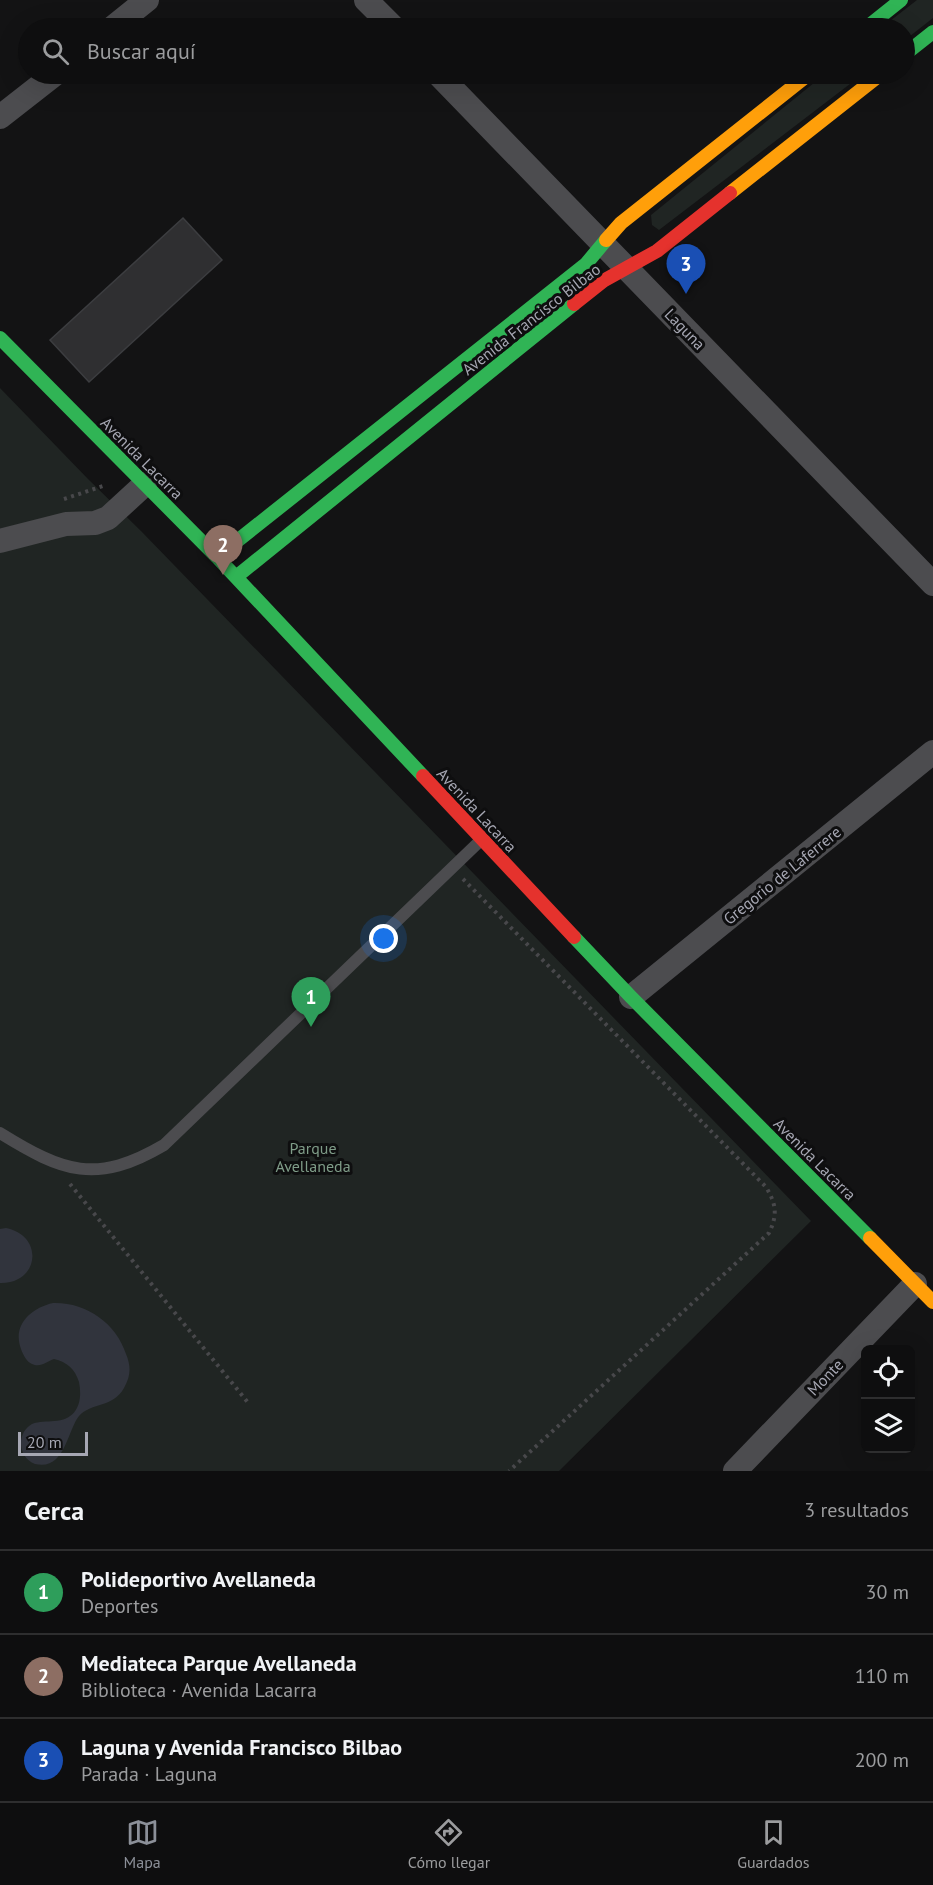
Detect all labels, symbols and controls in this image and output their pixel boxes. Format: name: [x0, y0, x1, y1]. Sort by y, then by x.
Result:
search box: [18, 18, 915, 84]
icon: search: [39, 35, 72, 68]
text: Buscar aquí: [87, 37, 196, 65]
pin: 3: [666, 244, 706, 294]
street label: Avenida Francisco Bilbao: [458, 259, 604, 379]
street label: Laguna: [661, 304, 709, 354]
street label: Avenida Lacarra: [97, 413, 187, 503]
pin: 2: [204, 526, 242, 575]
street label: Avenida Lacarra: [433, 764, 521, 856]
street label: Gregorio de Laferrere: [719, 821, 845, 929]
your location: [369, 924, 398, 953]
pin: 1: [292, 978, 330, 1027]
street label: Avenida Lacarra: [770, 1114, 860, 1204]
park label: Parque Avellaneda: [275, 1138, 351, 1176]
map controls: [861, 1345, 915, 1453]
button: locate: [861, 1345, 915, 1399]
street label: Monte: [803, 1354, 847, 1400]
button: layers: [861, 1399, 915, 1453]
scale bar: [18, 1429, 88, 1456]
text: 20 m: [27, 1432, 62, 1452]
text: Cerca: [24, 1494, 84, 1527]
text: 3 resultados: [804, 1497, 909, 1523]
text: Polideportivo Avellaneda: [81, 1565, 316, 1593]
text: 1: [38, 1579, 49, 1605]
text: 30 m: [866, 1579, 909, 1605]
text: Deportes: [81, 1593, 158, 1619]
text: Mediateca Parque Avellaneda: [81, 1649, 357, 1677]
text: 2: [38, 1663, 49, 1689]
text: 110 m: [855, 1663, 909, 1689]
text: Biblioteca · Avenida Lacarra: [81, 1677, 317, 1703]
text: Laguna y Avenida Francisco Bilbao: [81, 1733, 402, 1761]
text: 3: [38, 1747, 49, 1773]
text: 200 m: [855, 1747, 909, 1773]
text: Parada · Laguna: [81, 1761, 217, 1787]
tab: Mapa: [124, 1816, 161, 1872]
tab: Cómo llegar: [408, 1816, 490, 1872]
tab: Guardados: [737, 1816, 809, 1872]

